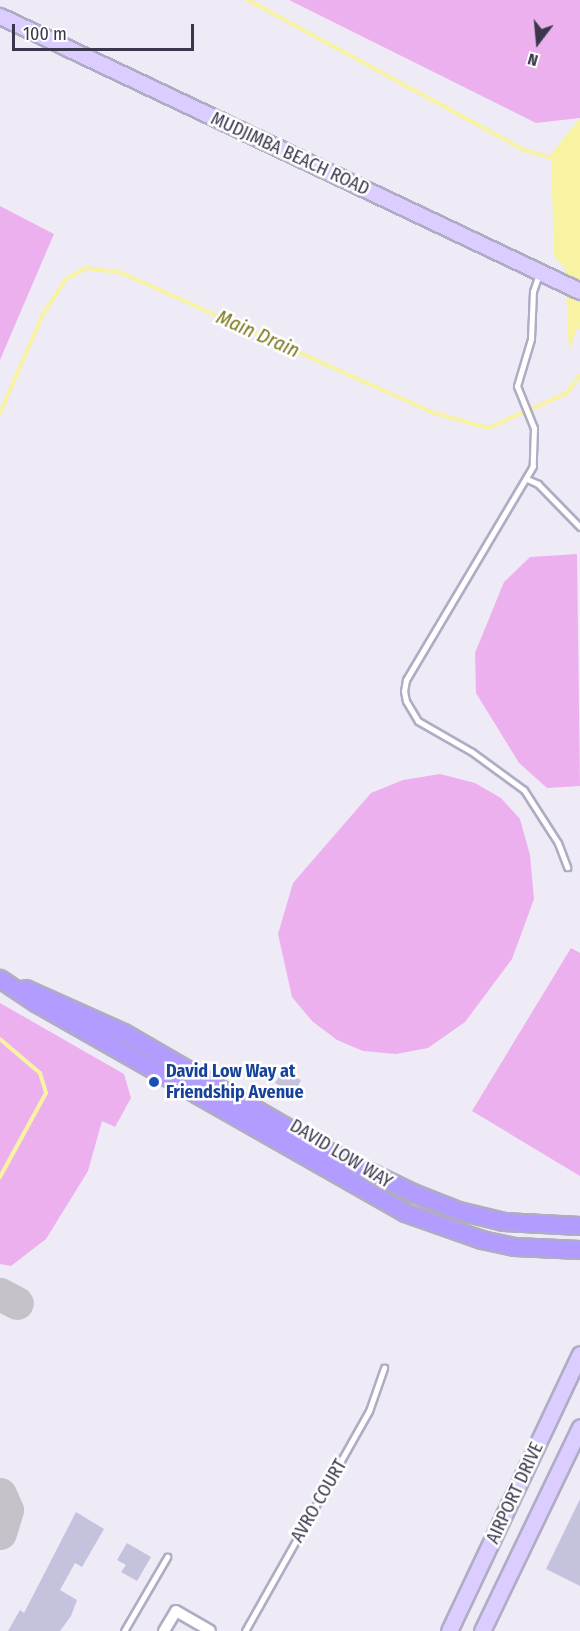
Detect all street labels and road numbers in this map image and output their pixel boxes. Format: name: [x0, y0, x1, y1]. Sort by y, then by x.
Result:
street label: MUDJIMBA BEACH ROAD: [207, 108, 373, 200]
street label: DAVID LOW WAY: [286, 1115, 396, 1193]
street label: AIRPORT DRIVE: [482, 1439, 548, 1547]
street label: AVRO COURT: [287, 1456, 351, 1546]

